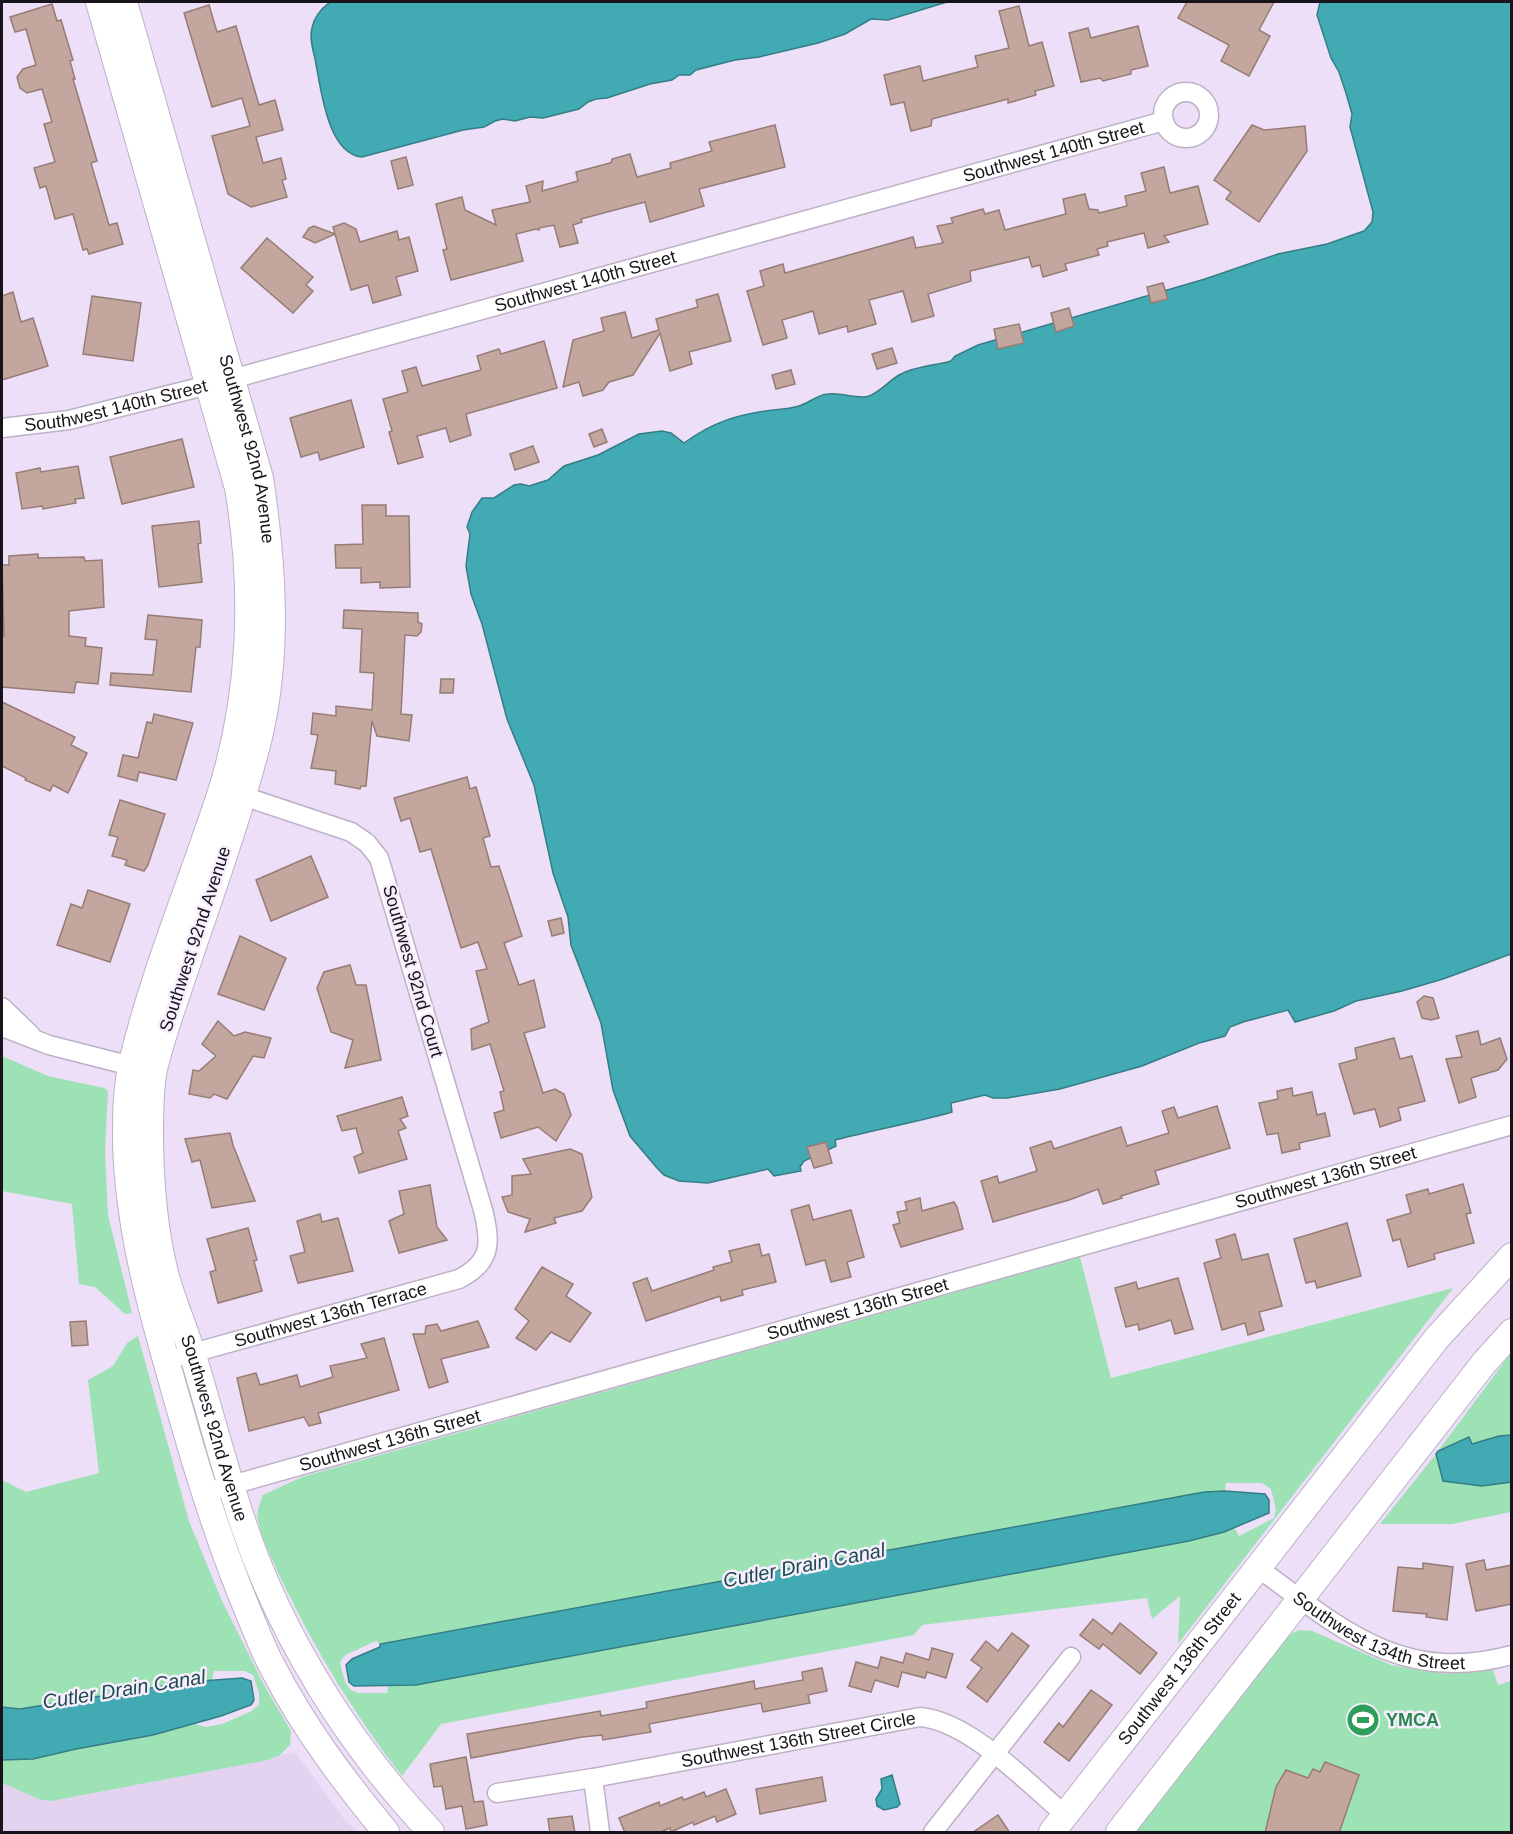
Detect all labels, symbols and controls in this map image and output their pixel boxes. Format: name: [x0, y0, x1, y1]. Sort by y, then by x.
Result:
street label: Southwest 140th Street: [961, 117, 1146, 186]
street label: Southwest 140th Street: [492, 247, 678, 316]
street label: Southwest 92nd Avenue: [215, 352, 278, 544]
street label: Southwest 140th Street: [23, 376, 209, 435]
street label: Southwest 92nd Avenue: [156, 844, 234, 1034]
street label: Southwest 92nd Court: [379, 883, 447, 1059]
street label: Southwest 136th Street: [1233, 1142, 1418, 1212]
street label: Southwest 136th Street: [765, 1274, 950, 1344]
street label: Southwest 136th Terrace: [232, 1278, 429, 1351]
street label: Southwest 92nd Avenue: [177, 1332, 252, 1524]
street label: Southwest 136th Street: [297, 1406, 483, 1475]
water label: Cutler Drain Canal: [721, 1538, 887, 1591]
street label: Southwest 134th Street: [1289, 1587, 1465, 1673]
street label: Southwest 136th Street: [1114, 1589, 1245, 1749]
water label: Cutler Drain Canal: [41, 1665, 208, 1713]
sports icon: YMCA: [1345, 1702, 1381, 1738]
street label: Southwest 136th Street Circle: [679, 1708, 917, 1771]
place label: YMCA: [1386, 1710, 1439, 1730]

